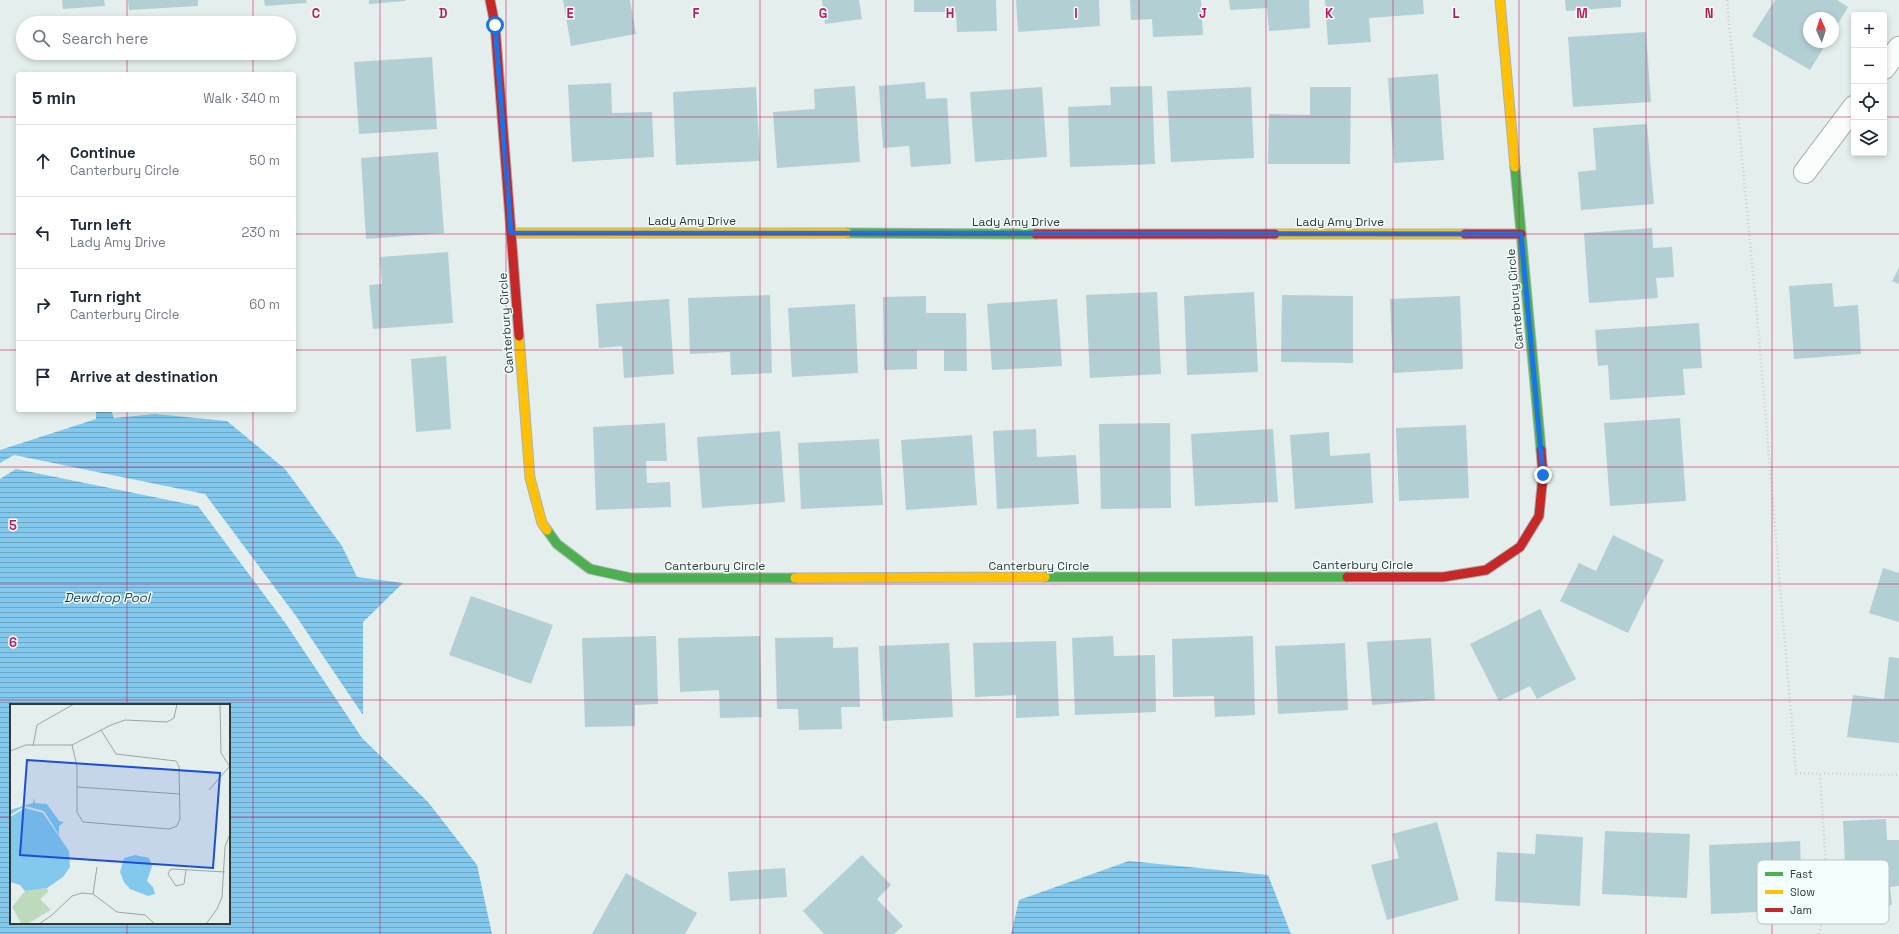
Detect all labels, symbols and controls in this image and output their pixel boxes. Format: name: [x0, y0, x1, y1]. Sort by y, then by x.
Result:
text: C: [312, 5, 320, 22]
text: D: [439, 5, 448, 22]
text: E: [566, 5, 574, 22]
text: F: [693, 5, 700, 22]
text: G: [819, 5, 827, 22]
text: H: [946, 5, 954, 22]
text: I: [1074, 5, 1078, 22]
text: J: [1199, 5, 1207, 22]
text: K: [1325, 5, 1334, 22]
text: L: [1452, 5, 1460, 22]
text: M: [1576, 5, 1588, 22]
text: N: [1705, 5, 1713, 22]
north arrow: [1803, 12, 1839, 48]
map controls: [1851, 12, 1887, 156]
button: +: [1851, 12, 1887, 48]
search box: [16, 16, 296, 60]
route start: [486, 16, 504, 34]
icon: search: [30, 27, 52, 49]
text: Search here: [62, 29, 148, 48]
button: −: [1851, 48, 1887, 84]
button: locate: [1851, 84, 1887, 120]
text: 5 min: [32, 87, 76, 109]
text: Walk · 340 m: [203, 90, 280, 107]
button: layers: [1851, 120, 1887, 156]
text: Continue: [70, 143, 136, 162]
icon: ahead: [32, 150, 54, 172]
text: 50 m: [249, 152, 280, 169]
text: Canterbury Circle: [70, 162, 179, 179]
street label: Lady Amy Drive: [648, 213, 736, 229]
street label: Lady Amy Drive: [972, 214, 1060, 230]
street label: Lady Amy Drive: [1296, 214, 1384, 230]
text: Turn left: [70, 215, 132, 234]
icon: left: [32, 222, 54, 244]
text: 230 m: [242, 224, 280, 241]
text: Lady Amy Drive: [70, 234, 166, 251]
street label: Canterbury Circle: [1503, 248, 1527, 350]
street label: Canterbury Circle: [494, 272, 518, 374]
text: Turn right: [70, 287, 141, 306]
icon: right: [32, 294, 54, 316]
text: 60 m: [249, 296, 280, 313]
text: Canterbury Circle: [70, 306, 179, 323]
icon: arrive: [32, 366, 54, 388]
text: Arrive at destination: [70, 367, 218, 386]
route end: [1534, 466, 1552, 484]
text: 5: [9, 517, 17, 534]
street label: Canterbury Circle: [1313, 557, 1413, 573]
street label: Canterbury Circle: [665, 558, 765, 574]
street label: Canterbury Circle: [989, 558, 1089, 574]
water label: Dewdrop Pool: [64, 589, 152, 606]
text: 6: [9, 634, 17, 651]
inset map: [10, 704, 230, 924]
legend: [1757, 860, 1889, 924]
text: Fast: [1790, 867, 1813, 881]
text: Slow: [1790, 885, 1815, 899]
text: Jam: [1790, 903, 1812, 917]

